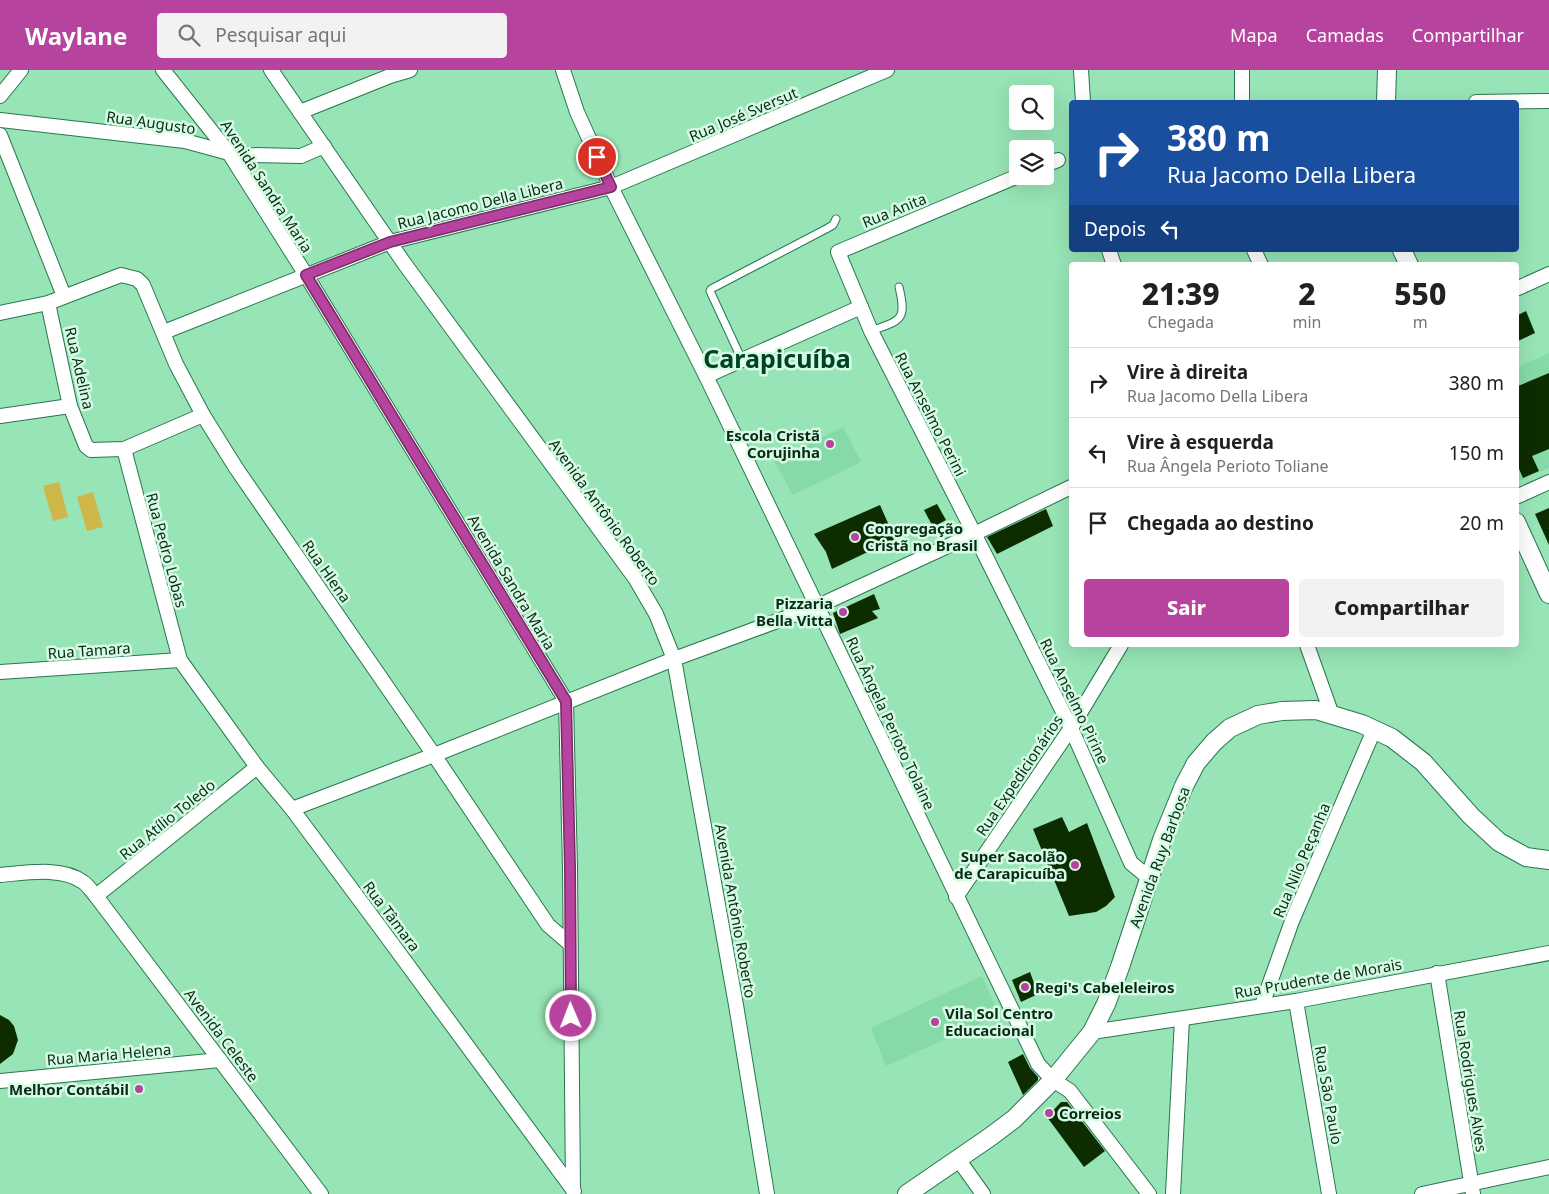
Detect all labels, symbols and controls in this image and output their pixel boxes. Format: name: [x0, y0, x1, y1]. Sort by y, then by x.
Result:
search box: [157, 13, 507, 58]
text: Waylane: [25, 19, 127, 52]
icon: search: [175, 21, 203, 49]
text: Pesquisar aqui: [215, 22, 346, 48]
text: Mapa: [1230, 23, 1278, 47]
text: Camadas: [1306, 23, 1384, 47]
text: Compartilhar: [1412, 23, 1524, 47]
street label: Rua José Sversut: [686, 82, 801, 146]
map controls: [1009, 85, 1054, 185]
button: search: [1009, 85, 1054, 130]
street label: Rua Augusto: [105, 106, 197, 138]
text: 380 m: [1167, 114, 1270, 161]
street label: Avenida Sandra Maria: [217, 116, 317, 256]
icon: right: [1084, 120, 1149, 185]
pin: [576, 136, 618, 178]
button: layers: [1009, 140, 1054, 185]
icon: arrive: [583, 143, 611, 171]
text: Rua Jacomo Della Libera: [1167, 159, 1416, 189]
street label: Rua Jacomo Della Libera: [395, 173, 565, 233]
street label: Rua Anita: [859, 188, 929, 232]
icon: left: [1156, 215, 1184, 243]
text: Depois: [1084, 216, 1146, 242]
text: 21:39: [1142, 273, 1220, 314]
text: 2: [1298, 273, 1316, 314]
text: 550: [1394, 273, 1446, 314]
text: Chegada: [1147, 311, 1214, 333]
text: min: [1292, 311, 1321, 333]
text: m: [1413, 311, 1428, 333]
street label: Rua Adelina: [61, 325, 99, 411]
district label: Carapicuíba: [703, 341, 851, 375]
street label: Rua Anselmo Perini: [891, 348, 971, 480]
text: Vire à direita: [1127, 359, 1248, 385]
icon: right: [1084, 369, 1112, 397]
text: 380 m: [1449, 370, 1504, 396]
text: Rua Jacomo Della Libera: [1127, 385, 1308, 407]
place label: Escola Cristã Corujinha: [726, 425, 820, 462]
text: Vire à esquerda: [1127, 429, 1274, 455]
street label: Avenida Antônio Roberto: [545, 435, 665, 589]
marker: Escola Cristã Corujinha: [824, 438, 836, 450]
icon: left: [1084, 439, 1112, 467]
text: 150 m: [1449, 440, 1504, 466]
text: Rua Ângela Perioto Toliane: [1127, 455, 1329, 477]
street label: Rua Pedro Lobas: [142, 490, 192, 610]
icon: arrive: [1084, 509, 1112, 537]
text: Chegada ao destino: [1127, 510, 1314, 536]
text: 20 m: [1460, 510, 1504, 536]
street label: Avenida Sandra Maria: [464, 511, 560, 653]
place label: Congregação Cristã no Brasil: [865, 518, 978, 555]
marker: Congregação Cristã no Brasil: [849, 531, 861, 543]
street label: Rua Hlena: [298, 536, 356, 606]
button: Sair: [1084, 579, 1289, 637]
button: Compartilhar: [1299, 579, 1504, 637]
place label: Pizzaria Bella Vitta: [756, 593, 833, 630]
marker: Pizzaria Bella Vitta: [837, 606, 849, 618]
street label: Rua Ângela Perioto Tolaine: [842, 633, 940, 813]
street label: Rua Anselmo Pirine: [1036, 635, 1114, 767]
street label: Rua Tamara: [47, 637, 131, 663]
street label: Rua Expedicionários: [971, 710, 1067, 840]
street label: Rua Atílio Toledo: [115, 774, 219, 864]
street label: Avenida Ruy Barbosa: [1124, 784, 1194, 930]
street label: Rua Nilo Peçanha: [1268, 799, 1334, 921]
street label: Avenida Antônio Roberto: [711, 822, 761, 1000]
place label: Super Sacolão de Carapicuíba: [954, 846, 1065, 883]
marker: Super Sacolão de Carapicuíba: [1069, 859, 1081, 871]
street label: Rua Tâmara: [359, 877, 425, 955]
street label: Rua Prudente de Morais: [1233, 953, 1403, 1003]
place label: Regi's Cabeleleiros: [1035, 977, 1174, 997]
marker: Regi's Cabeleleiros: [1019, 981, 1031, 993]
street label: Avenida Celeste: [180, 984, 264, 1086]
position arrow: [544, 989, 596, 1041]
place label: Vila Sol Centro Educacional: [945, 1003, 1053, 1040]
street label: Rua Rodrigues Alves: [1450, 1009, 1492, 1153]
marker: Vila Sol Centro Educacional: [929, 1016, 941, 1028]
street label: Rua Maria Helena: [46, 1039, 172, 1069]
street label: Rua São Paulo: [1310, 1044, 1348, 1146]
place label: Melhor Contábil: [9, 1079, 129, 1099]
marker: Melhor Contábil: [133, 1083, 145, 1095]
place label: Correios: [1059, 1103, 1121, 1123]
marker: Correios: [1043, 1107, 1055, 1119]

